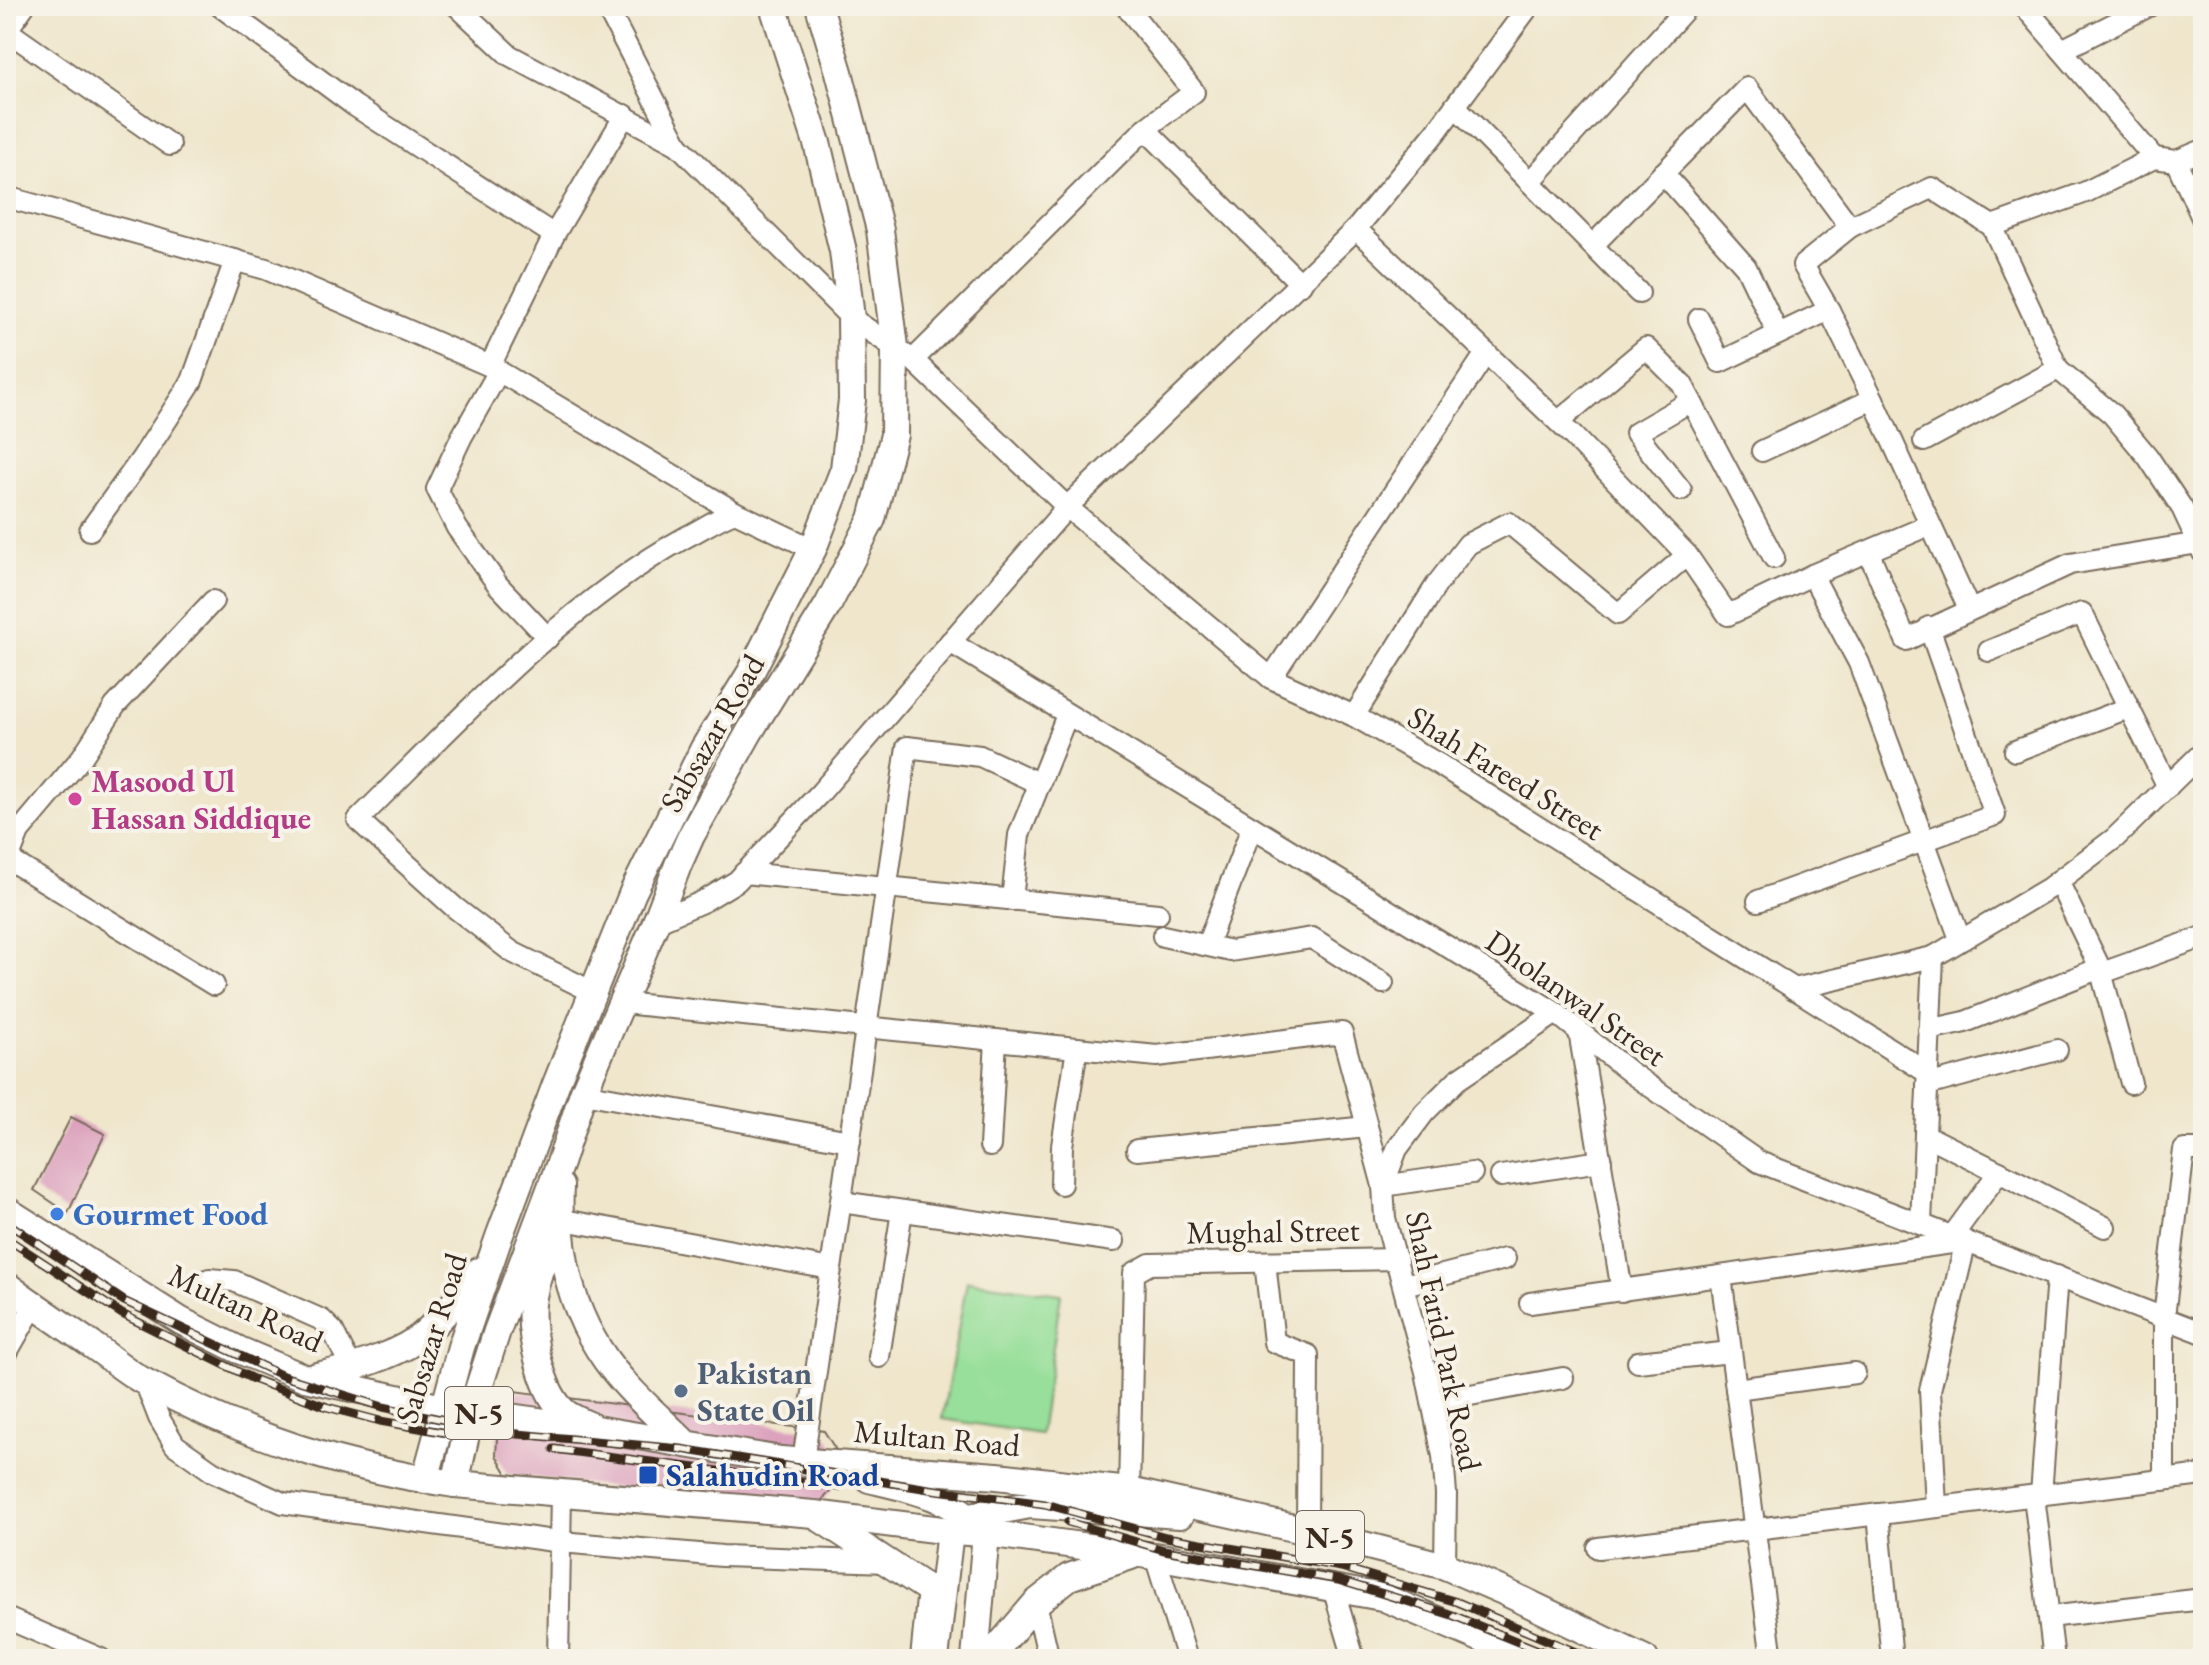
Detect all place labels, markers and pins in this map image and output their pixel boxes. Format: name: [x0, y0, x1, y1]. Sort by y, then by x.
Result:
place label: Masood Ul Hassan Siddique: [91, 760, 311, 839]
marker: Masood Ul Hassan Siddique: [66, 790, 84, 808]
place label: Gourmet Food: [73, 1193, 268, 1235]
marker: Gourmet Food: [48, 1205, 66, 1223]
place label: Pakistan State Oil: [697, 1352, 815, 1431]
marker: Pakistan State Oil: [672, 1382, 690, 1400]
place label: Salahudin Road: [666, 1454, 880, 1496]
marker: Salahudin Road: [637, 1464, 659, 1486]

